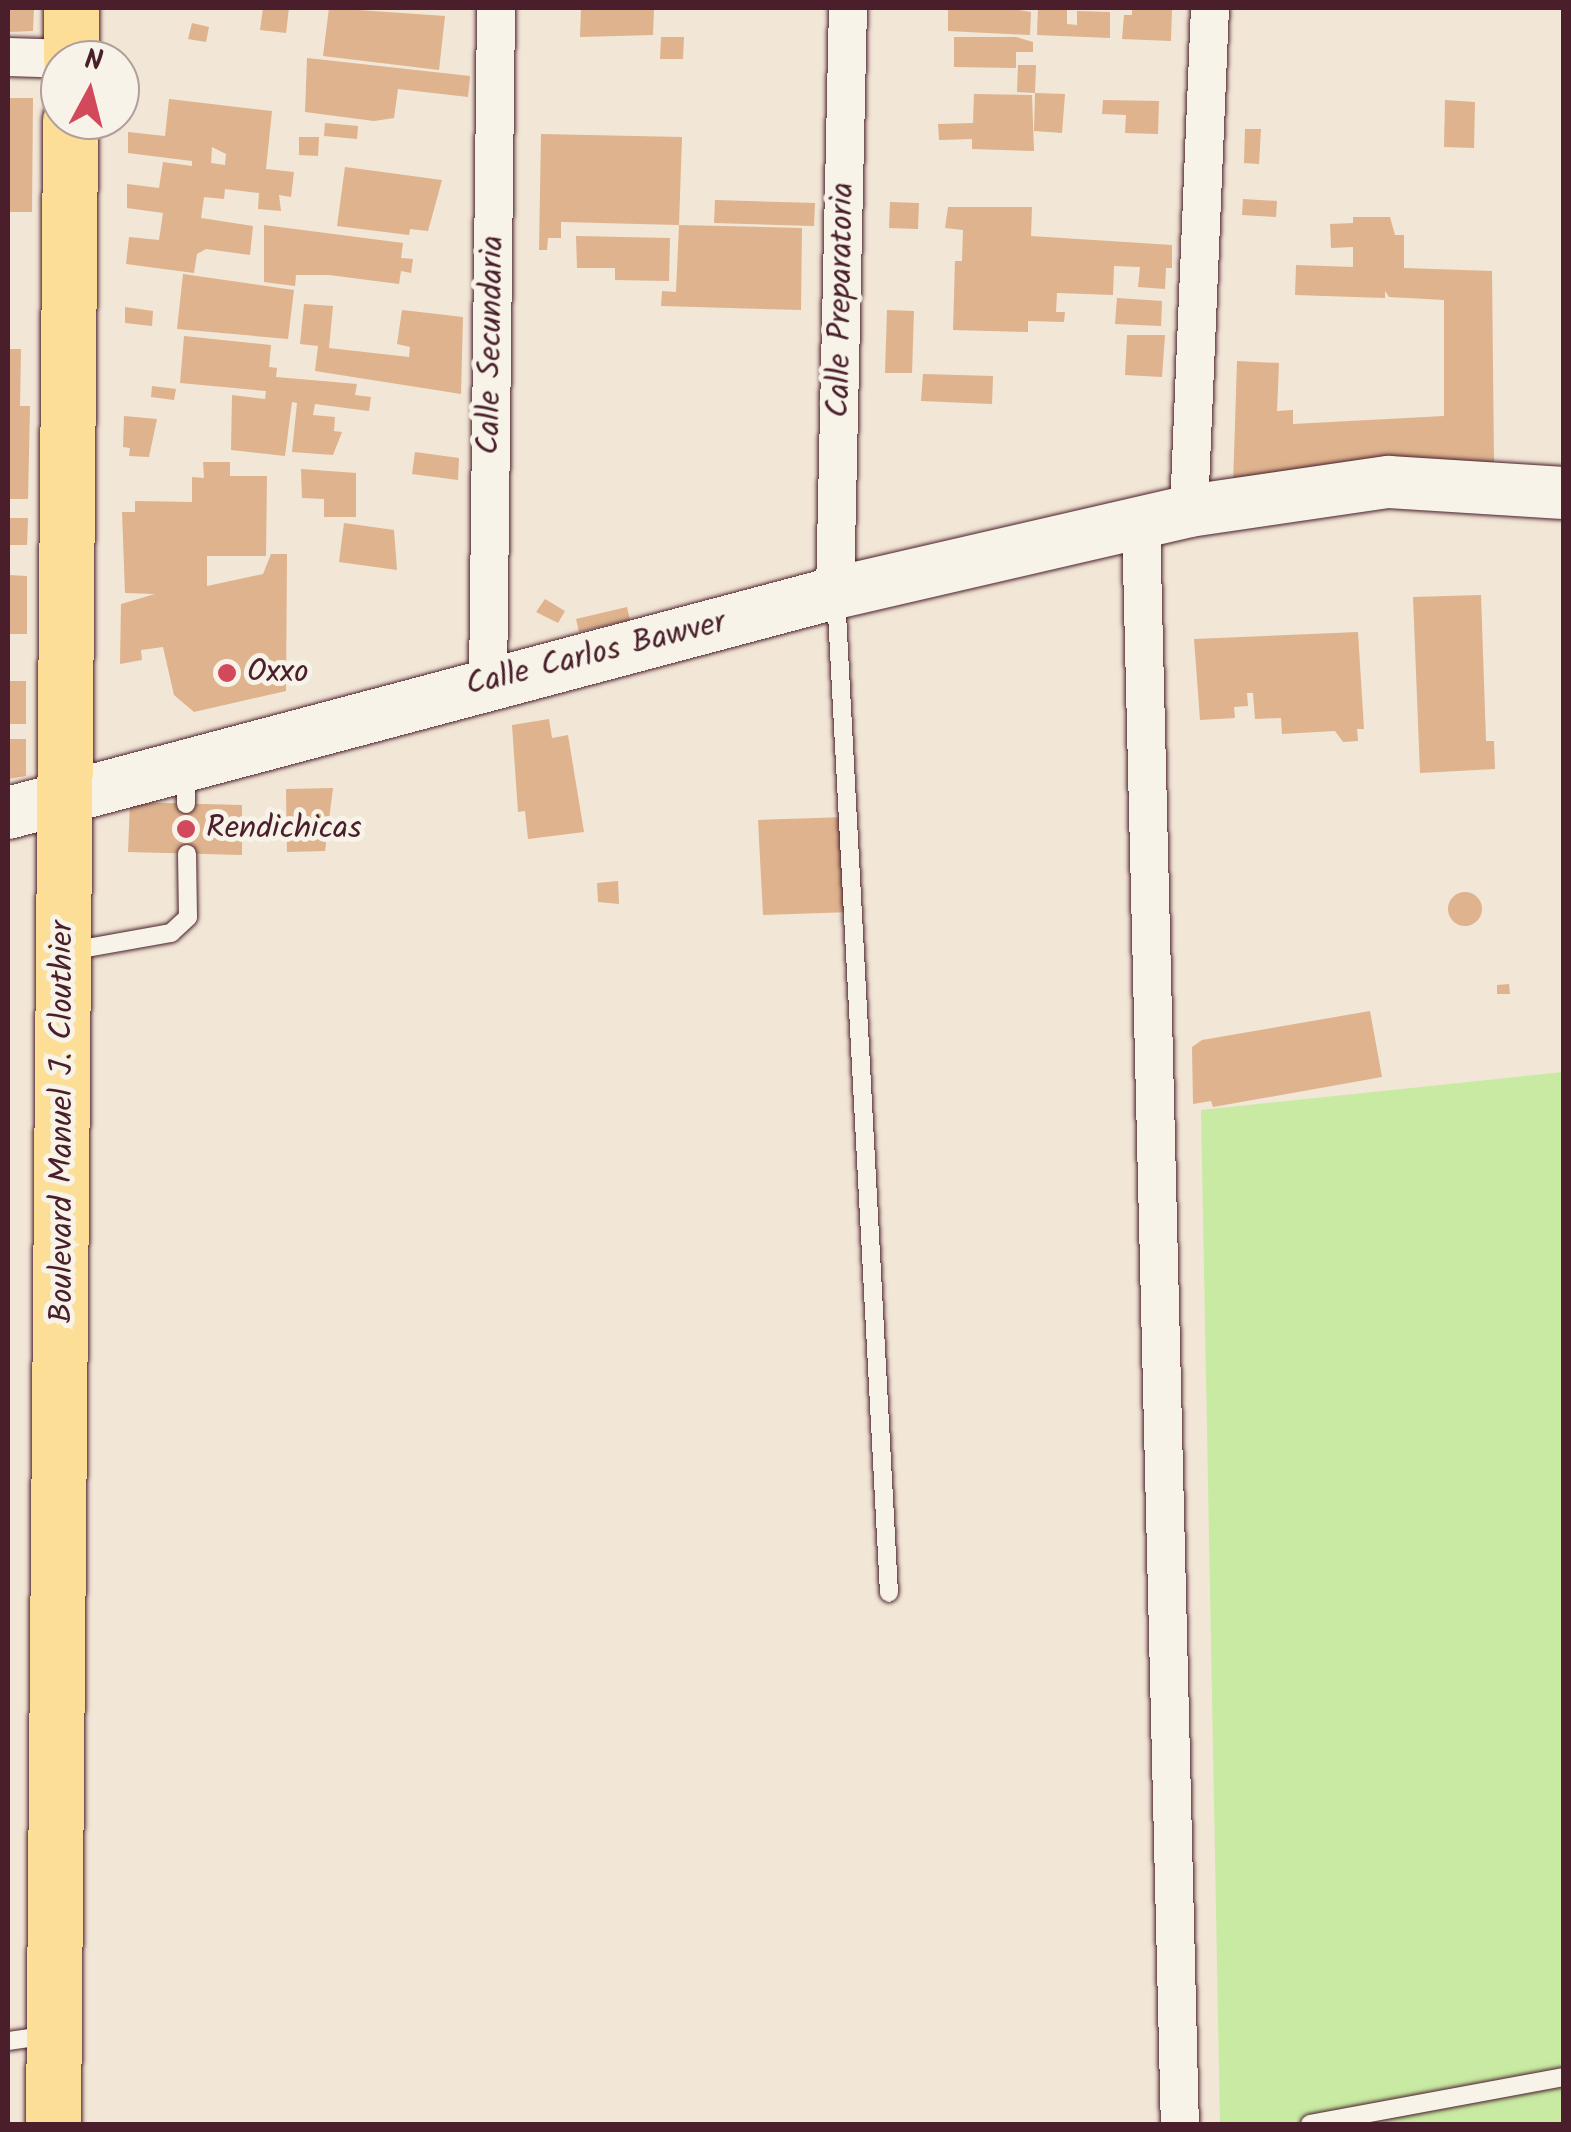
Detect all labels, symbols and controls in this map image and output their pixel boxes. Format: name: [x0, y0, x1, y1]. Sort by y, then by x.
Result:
text: N: [82, 38, 105, 85]
north arrow: [40, 40, 140, 140]
street label: Calle Preparatoria: [821, 182, 863, 418]
street label: Calle Secundaria: [471, 235, 513, 455]
street label: Calle Carlos Bawver: [462, 604, 730, 706]
place label: Oxxo: [247, 654, 308, 692]
marker: Oxxo: [216, 662, 238, 684]
place label: Rendichicas: [206, 810, 362, 848]
marker: Rendichicas: [175, 818, 197, 840]
street label: Boulevard Manuel J. Clouthier: [44, 921, 82, 1323]

